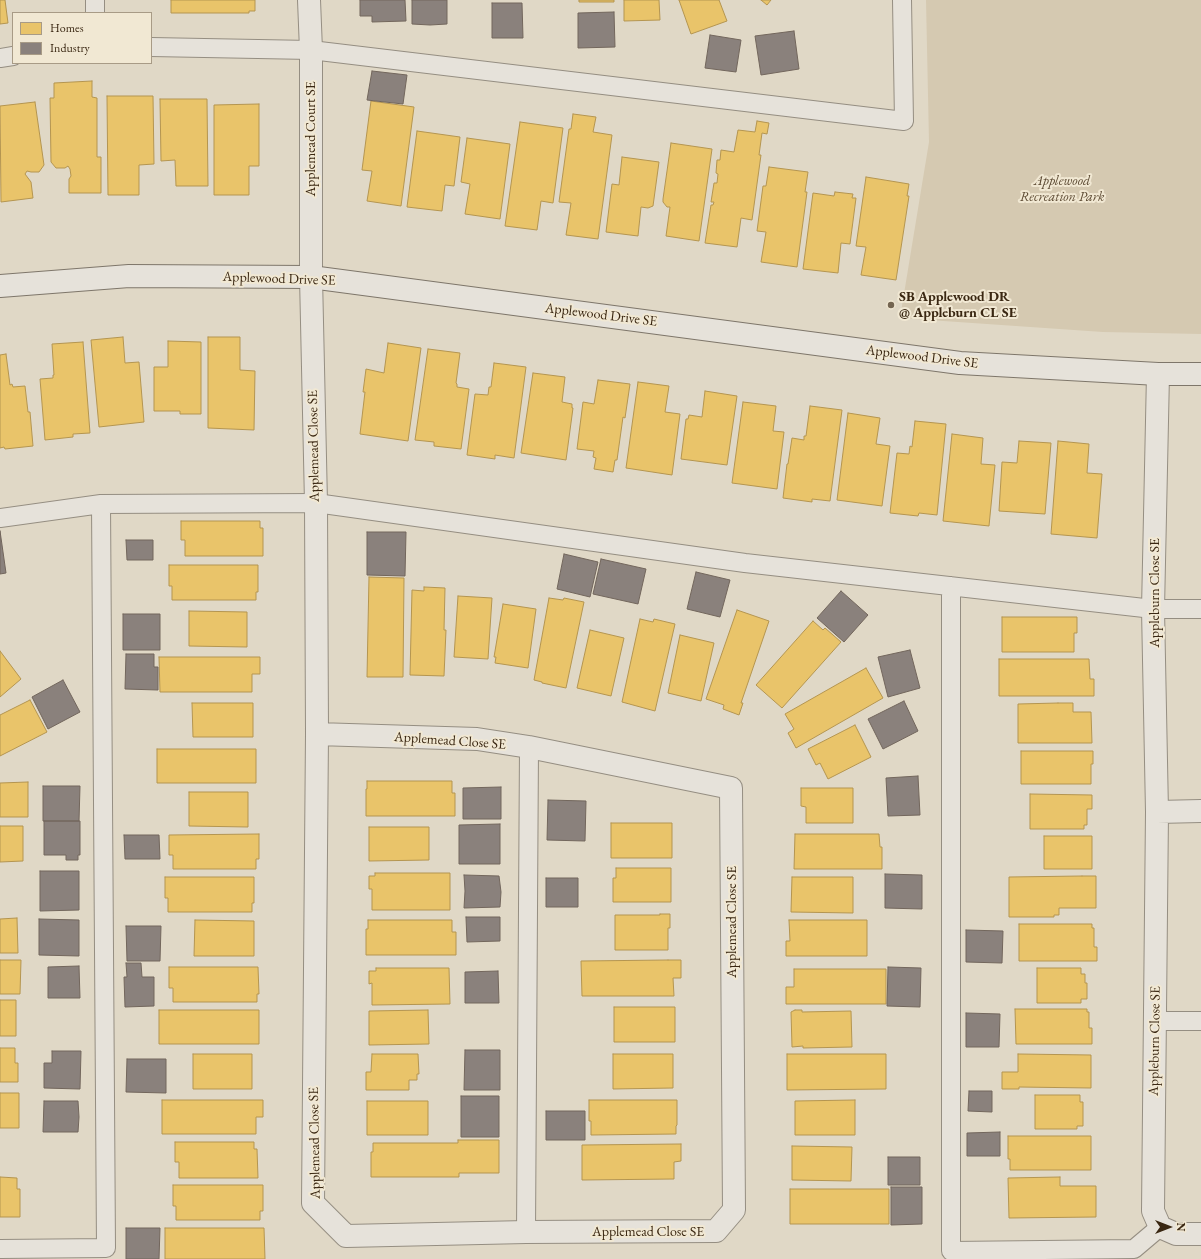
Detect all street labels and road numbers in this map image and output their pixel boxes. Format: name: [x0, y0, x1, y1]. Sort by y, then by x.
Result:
street label: Applemead Court SE: [303, 81, 319, 197]
street label: Applewood Drive SE: [222, 269, 336, 289]
street label: Applewood Drive SE: [544, 300, 658, 330]
street label: Applewood Drive SE: [865, 342, 979, 372]
street label: Applemead Close SE: [305, 390, 323, 502]
street label: Appleburn Close SE: [1147, 538, 1163, 648]
street label: Applemead Close SE: [394, 729, 506, 753]
street label: Applemead Close SE: [724, 866, 740, 978]
street label: Appleburn Close SE: [1146, 986, 1164, 1096]
street label: Applemead Close SE: [306, 1087, 324, 1199]
street label: Applemead Close SE: [592, 1224, 704, 1240]

